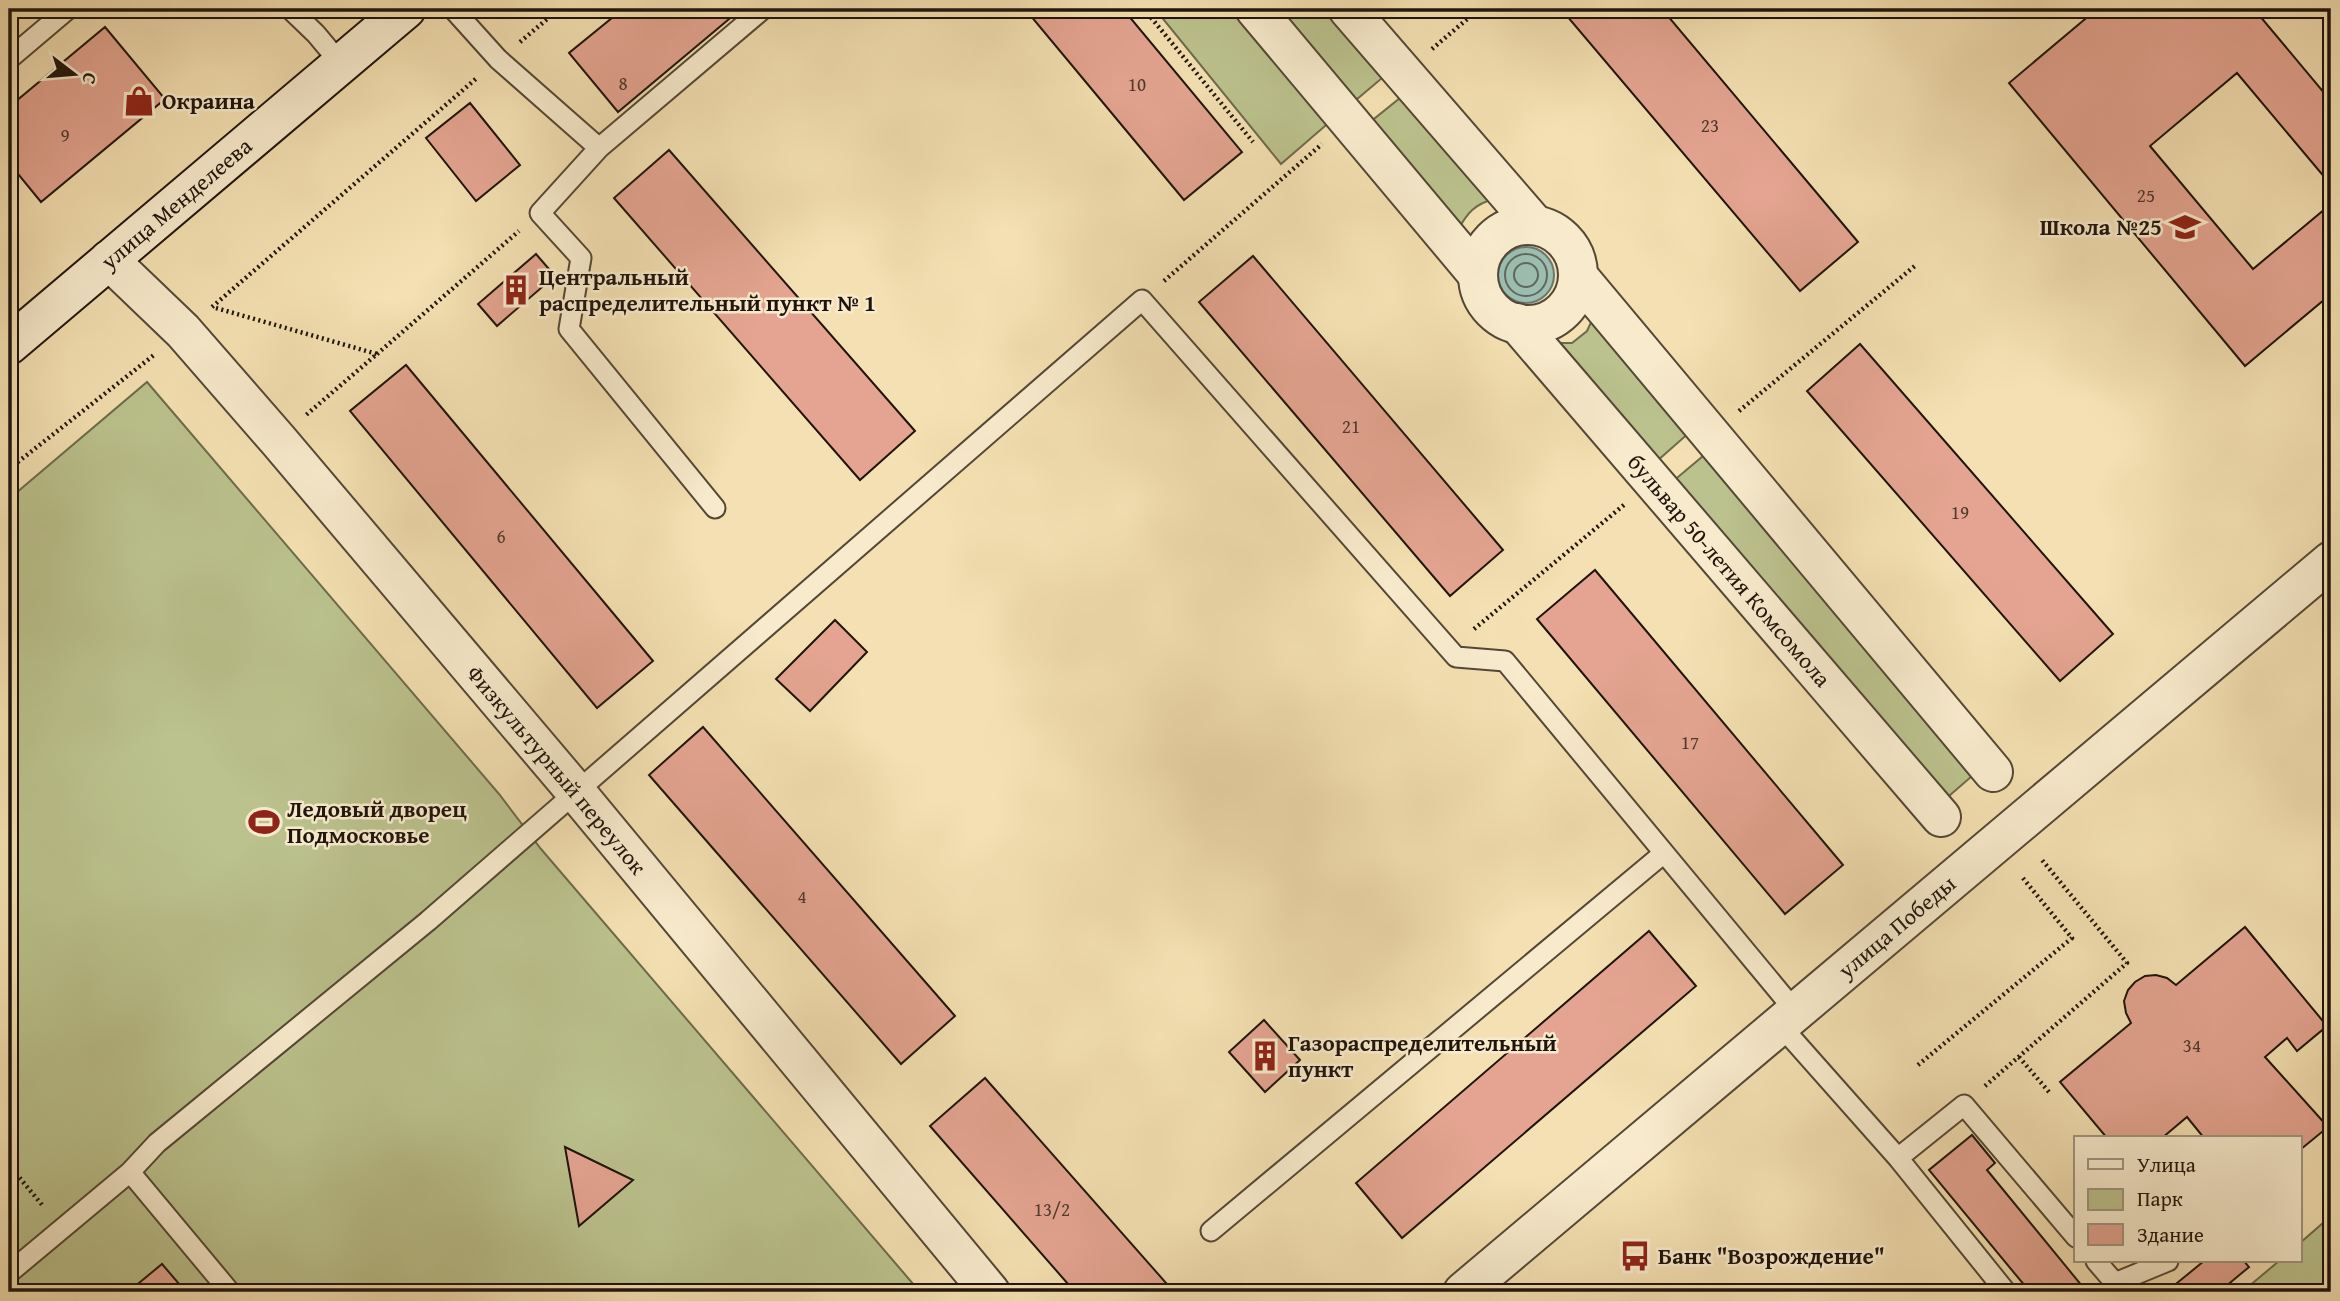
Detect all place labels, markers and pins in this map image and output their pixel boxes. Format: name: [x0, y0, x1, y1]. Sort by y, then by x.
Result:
shop icon: Окраина: [122, 84, 156, 118]
place label: Окраина: [162, 84, 255, 117]
place label: Школа №25: [2040, 210, 2162, 243]
school or university icon: Школа №25: [2168, 210, 2202, 244]
place label: Центральный распределительный пункт № 1: [539, 260, 876, 319]
building icon: Центральный распределительный пункт № 1: [499, 273, 533, 307]
place label: Ледовый дворец Подмосковье: [287, 792, 467, 851]
sports icon: Ледовый дворец Подмосковье: [247, 805, 281, 839]
place label: Газораспределительный пункт: [1288, 1026, 1557, 1085]
building icon: Газораспределительный пункт: [1248, 1039, 1282, 1073]
bus stop icon: Банк "Возрождение": [1618, 1239, 1652, 1273]
place label: Банк "Возрождение": [1658, 1239, 1885, 1272]

